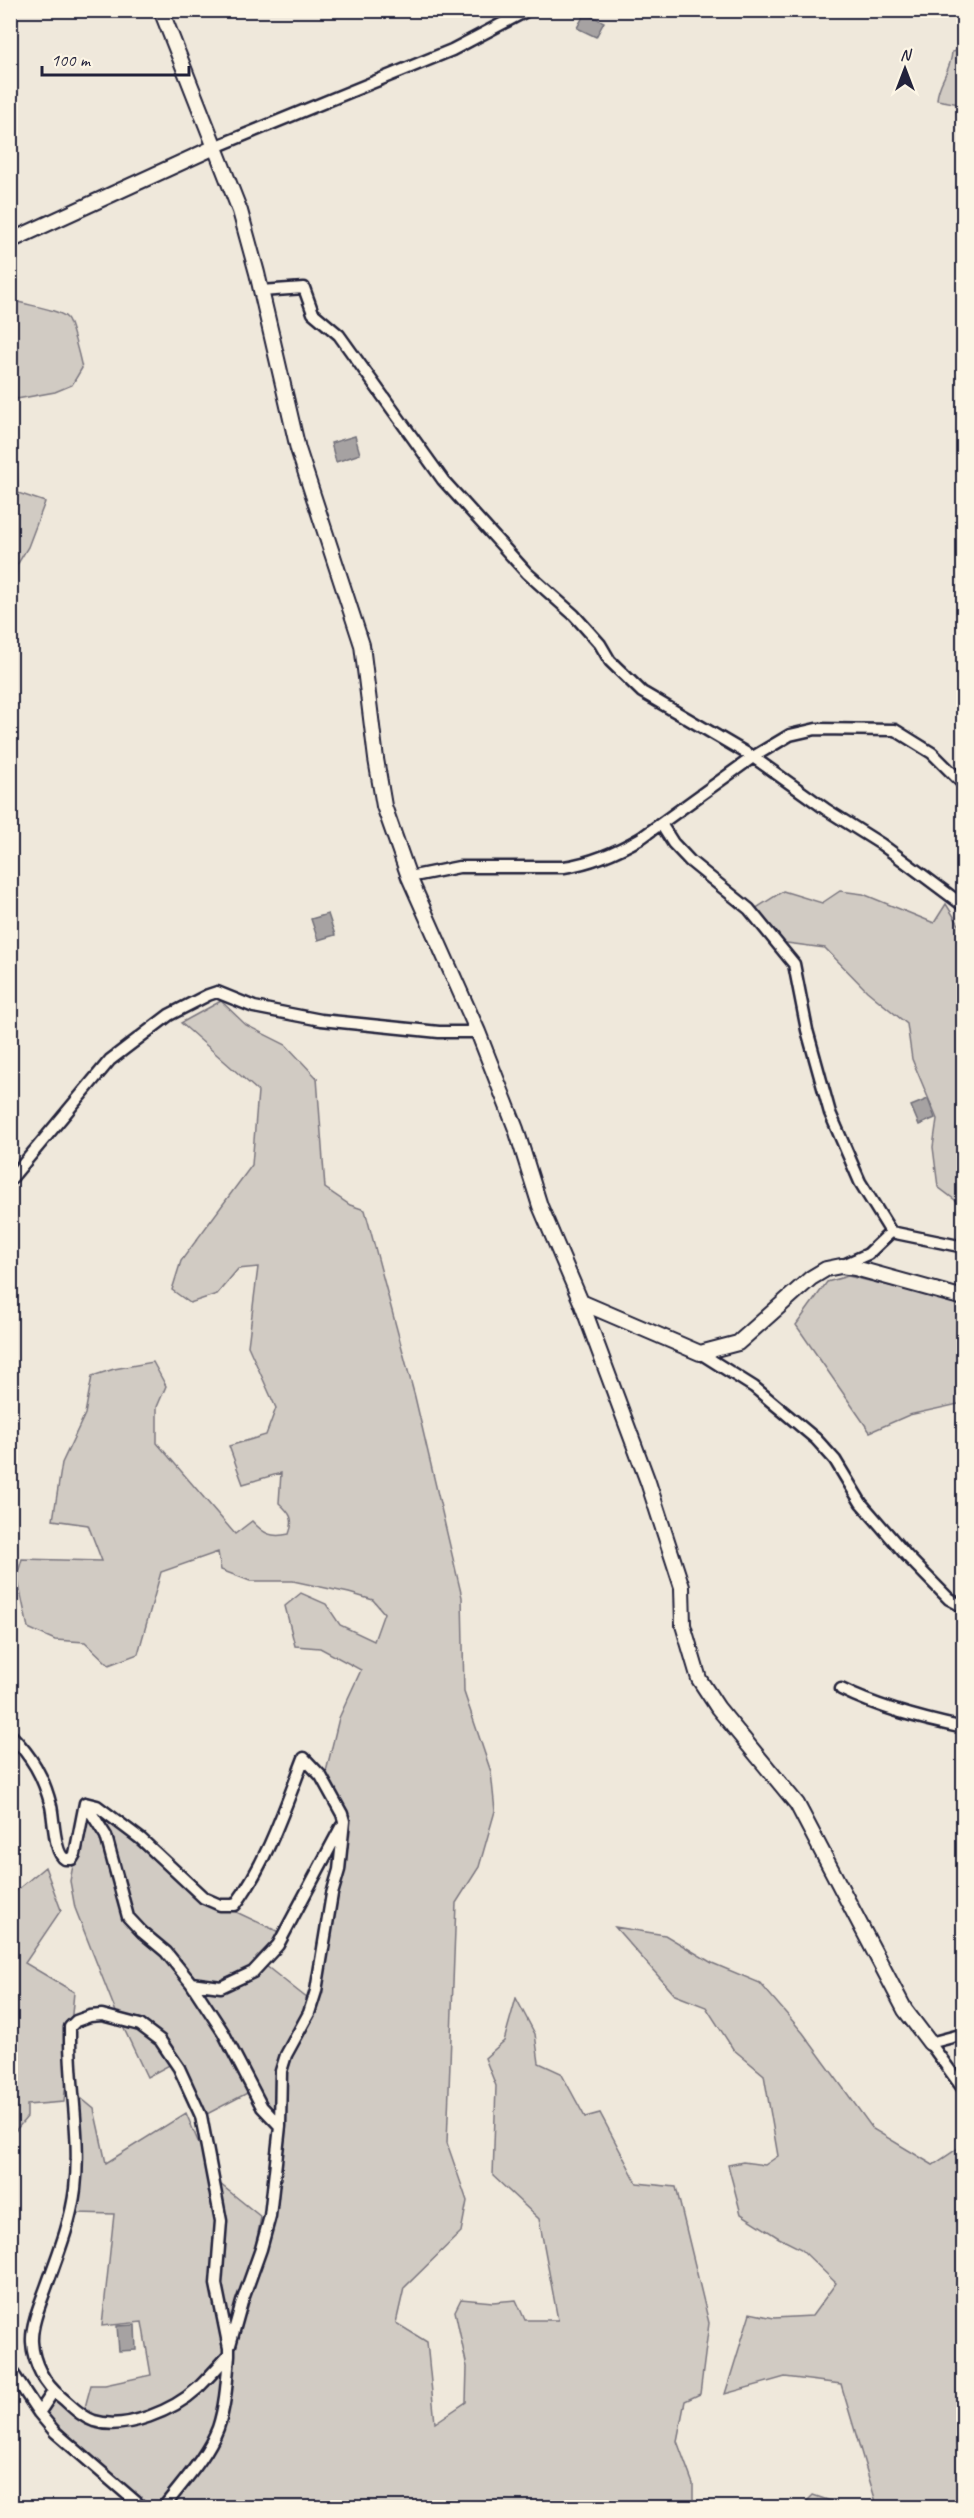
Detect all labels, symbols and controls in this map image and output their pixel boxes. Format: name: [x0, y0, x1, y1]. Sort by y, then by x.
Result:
scale bar: [42, 39, 189, 77]
north arrow: [875, 39, 935, 99]
text: N: [900, 45, 913, 65]
text: 100 m: [51, 49, 92, 71]

